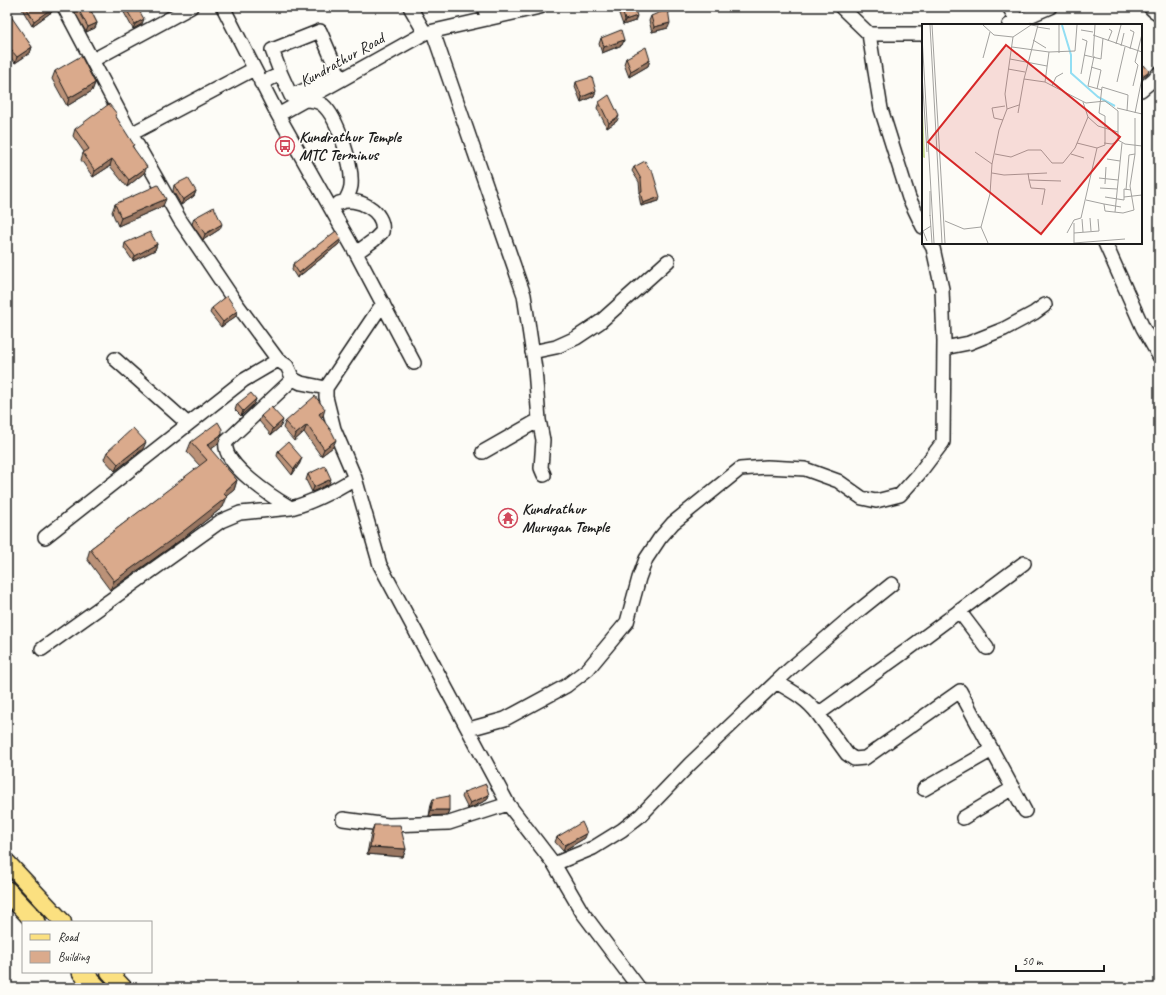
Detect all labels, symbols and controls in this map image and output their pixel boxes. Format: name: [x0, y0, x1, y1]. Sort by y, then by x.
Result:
inset map: [922, 24, 1142, 244]
street label: Kundrathur Road: [296, 27, 390, 91]
place label: Kundrathur Temple MTC Terminus: [299, 127, 403, 165]
bus stop icon: Kundrathur Temple MTC Terminus: [274, 135, 296, 157]
place label: Kundrathur Murugan Temple: [522, 499, 611, 537]
temple icon: Kundrathur Murugan Temple: [497, 507, 519, 529]
legend: [22, 921, 152, 973]
text: Road: [58, 929, 80, 945]
scale bar: [1016, 947, 1104, 973]
text: Building: [58, 949, 90, 965]
text: 50 m: [1022, 953, 1044, 969]

